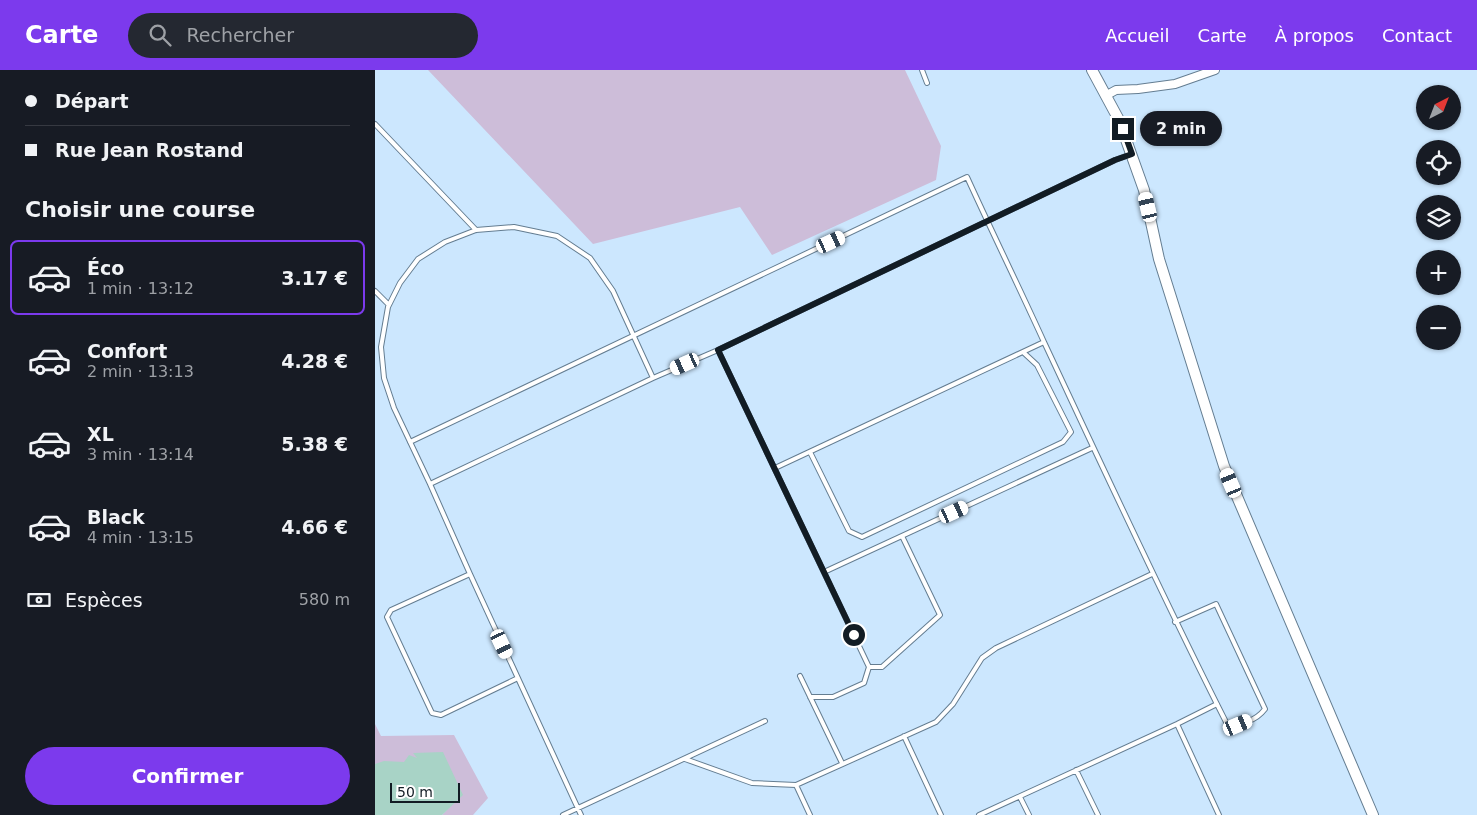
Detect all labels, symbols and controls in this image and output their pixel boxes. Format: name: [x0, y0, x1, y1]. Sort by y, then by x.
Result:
search box: [128, 13, 478, 58]
text: Carte: [25, 21, 98, 49]
icon: search: [146, 21, 174, 49]
text: Rechercher: [186, 24, 294, 46]
text: Accueil: [1105, 25, 1170, 46]
text: Carte: [1198, 25, 1247, 46]
text: À propos: [1275, 25, 1354, 46]
text: Contact: [1382, 25, 1452, 46]
north arrow: [1416, 85, 1461, 130]
map controls: [1416, 85, 1461, 350]
text: Départ: [55, 90, 129, 112]
callout: 2 min: [1141, 112, 1223, 146]
route end: [1112, 118, 1134, 140]
text: 2 min: [1156, 119, 1206, 138]
text: Rue Jean Rostand: [55, 139, 244, 161]
button: locate: [1416, 140, 1461, 185]
car: [1137, 191, 1158, 223]
button: layers: [1416, 195, 1461, 240]
text: Choisir une course: [25, 197, 255, 222]
car: [814, 229, 847, 255]
button: +: [1416, 250, 1461, 295]
icon: car: [27, 255, 72, 300]
text: Éco: [87, 257, 124, 279]
text: 3.17 €: [281, 267, 348, 289]
text: 1 min · 13:12: [87, 279, 194, 298]
button: −: [1416, 305, 1461, 350]
icon: car: [27, 338, 72, 383]
text: Confort: [87, 340, 167, 362]
text: 4.28 €: [281, 350, 348, 372]
car: [668, 351, 701, 377]
text: 2 min · 13:13: [87, 362, 194, 381]
icon: car: [27, 421, 72, 466]
text: XL: [87, 423, 114, 445]
text: 5.38 €: [281, 433, 348, 455]
text: 3 min · 13:14: [87, 445, 194, 464]
car: [1218, 466, 1243, 500]
car: [937, 499, 970, 525]
icon: car: [27, 504, 72, 549]
text: Black: [87, 506, 145, 528]
text: 4.66 €: [281, 516, 348, 538]
text: 4 min · 13:15: [87, 528, 194, 547]
icon: cash: [25, 586, 53, 614]
text: Espèces: [65, 589, 143, 611]
text: 580 m: [299, 590, 350, 609]
route start: [843, 624, 865, 646]
car: [488, 627, 515, 661]
car: [1221, 712, 1254, 738]
button: Confirmer: [25, 747, 350, 805]
scale bar: [390, 780, 460, 803]
text: 50 m: [397, 784, 433, 800]

